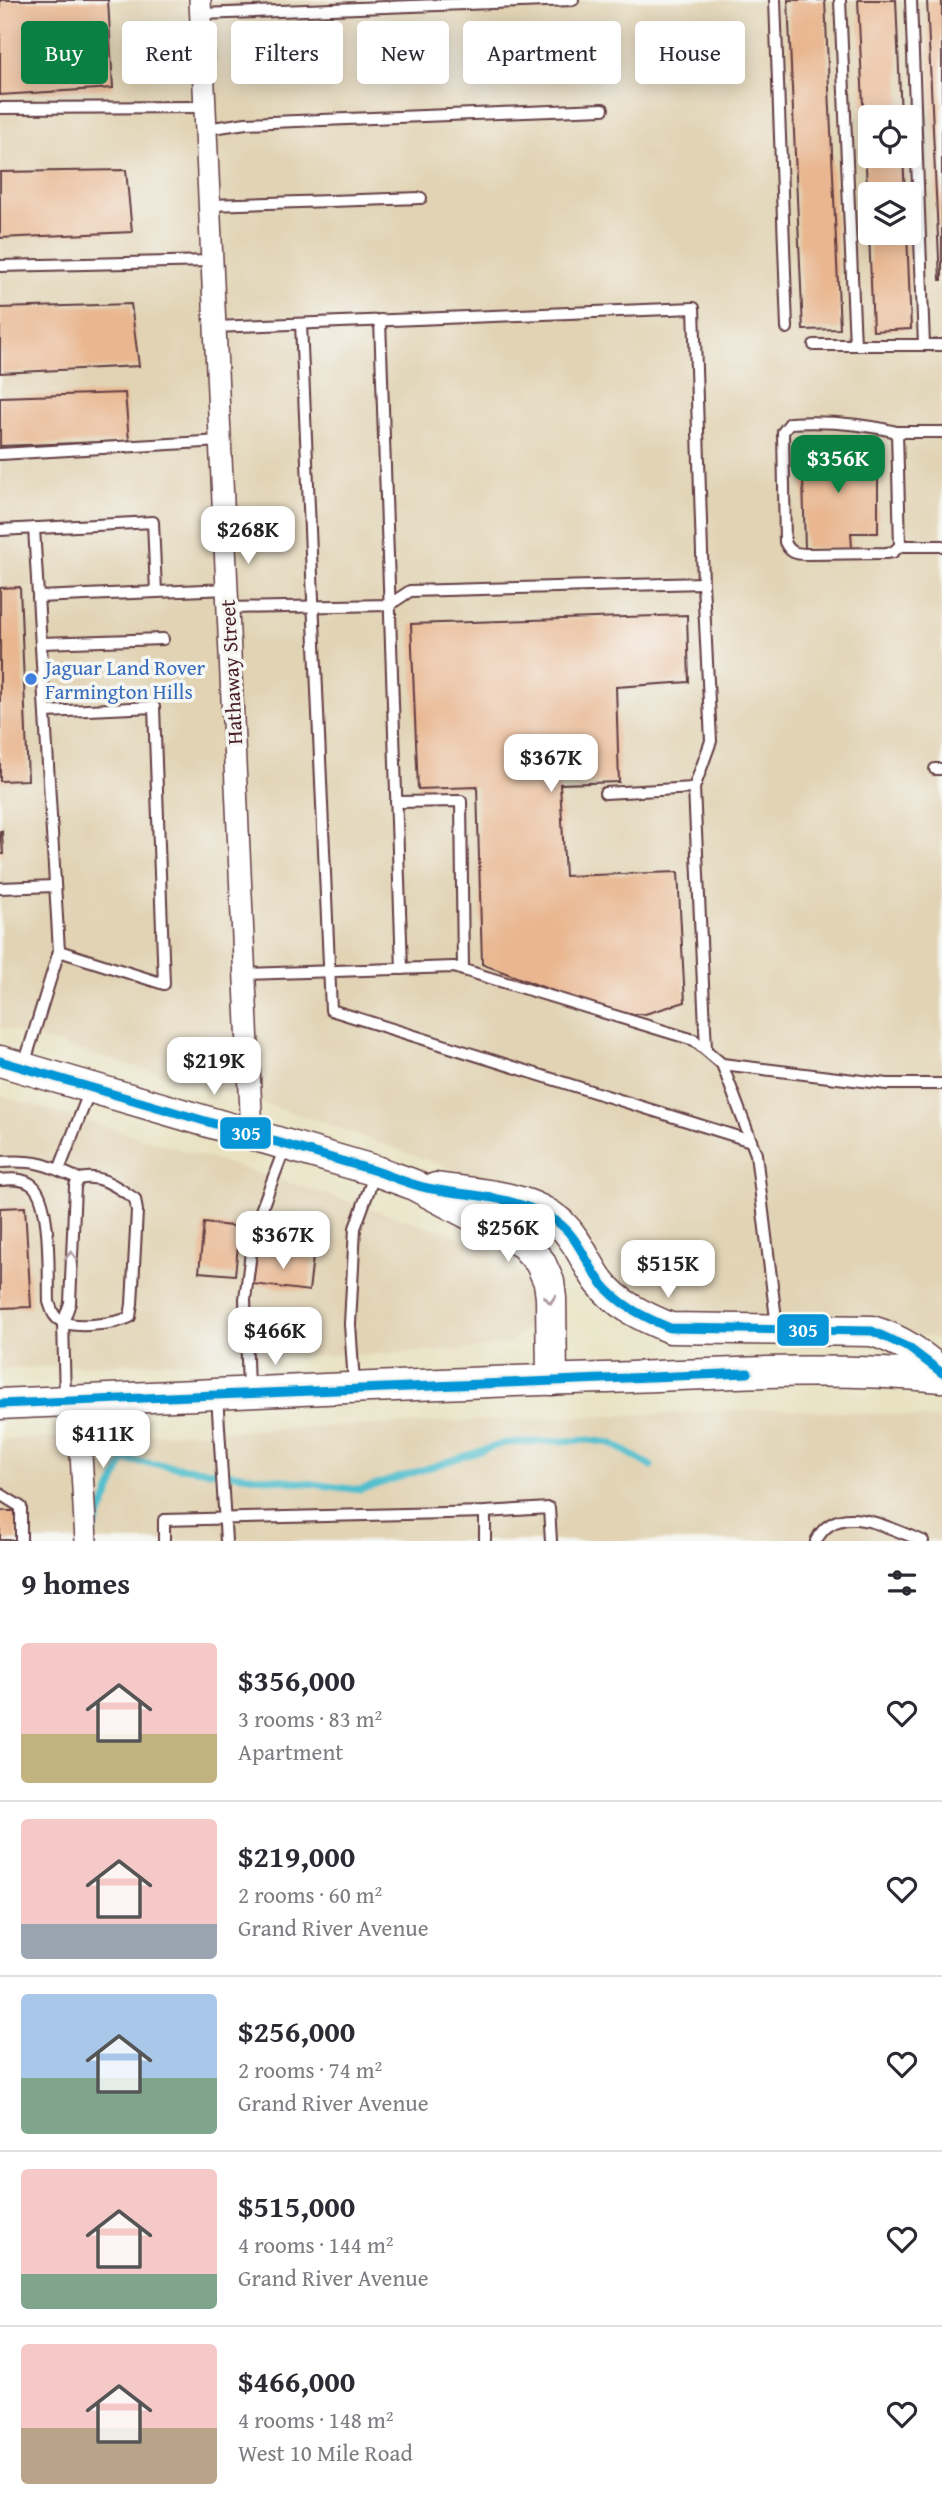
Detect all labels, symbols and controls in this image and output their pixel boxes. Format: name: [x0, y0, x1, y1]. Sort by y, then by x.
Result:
chip: Buy: [21, 21, 108, 84]
chip: Rent: [122, 21, 217, 84]
chip: Filters: [231, 21, 343, 84]
chip: New: [357, 21, 449, 84]
chip: Apartment: [463, 21, 621, 84]
chip: House: [635, 21, 745, 84]
map controls: [858, 105, 921, 245]
button: locate: [858, 105, 921, 168]
button: layers: [858, 182, 921, 245]
pin: $356K: [789, 435, 887, 495]
text: $356K: [807, 441, 869, 474]
pin: $268K: [199, 506, 297, 566]
text: $268K: [217, 512, 279, 545]
street label: Hathaway Street: [212, 598, 250, 745]
place label: Jaguar Land Rover Farmington Hills: [42, 652, 206, 707]
marker: Jaguar Land Rover Farmington Hills: [23, 671, 39, 687]
pin: $367K: [502, 734, 600, 794]
text: $367K: [520, 740, 582, 773]
pin: $219K: [165, 1038, 263, 1097]
text: $219K: [183, 1043, 245, 1076]
line badge: 305: [219, 1116, 272, 1150]
text: 305: [231, 1119, 261, 1147]
pin: $256K: [459, 1204, 557, 1264]
text: $256K: [477, 1210, 539, 1243]
pin: $367K: [234, 1212, 332, 1271]
text: $367K: [252, 1217, 314, 1250]
pin: $515K: [619, 1240, 717, 1300]
text: $515K: [637, 1246, 699, 1279]
one-way arrow: [64, 1250, 79, 1261]
one-way arrow: [542, 1294, 557, 1305]
pin: $466K: [226, 1308, 324, 1367]
text: $466K: [244, 1313, 306, 1346]
line badge: 305: [776, 1313, 830, 1347]
text: 305: [788, 1316, 818, 1344]
pin: $411K: [54, 1410, 152, 1470]
text: $411K: [72, 1416, 134, 1449]
text: 9 homes: [21, 1561, 130, 1605]
icon: filters: [883, 1564, 921, 1602]
text: $356,000: [238, 1658, 355, 1702]
icon: home: [77, 1671, 161, 1755]
icon: heart: [883, 1694, 921, 1732]
text: 3 rooms · 83 m²: [238, 1702, 382, 1735]
text: Apartment: [238, 1735, 343, 1768]
text: $219,000: [238, 1834, 355, 1878]
icon: home: [77, 1847, 161, 1931]
icon: heart: [883, 1870, 921, 1908]
text: 2 rooms · 60 m²: [238, 1878, 382, 1911]
text: Grand River Avenue: [238, 1911, 429, 1944]
text: $256,000: [238, 2009, 355, 2053]
icon: home: [77, 2022, 161, 2106]
icon: heart: [883, 2045, 921, 2083]
text: 2 rooms · 74 m²: [238, 2053, 382, 2086]
text: Grand River Avenue: [238, 2086, 429, 2119]
text: $515,000: [238, 2184, 355, 2228]
icon: home: [77, 2197, 161, 2281]
icon: heart: [883, 2220, 921, 2258]
text: 4 rooms · 144 m²: [238, 2228, 393, 2261]
text: Grand River Avenue: [238, 2261, 429, 2294]
text: $466,000: [238, 2359, 355, 2403]
icon: home: [77, 2372, 161, 2456]
icon: heart: [883, 2395, 921, 2433]
text: 4 rooms · 148 m²: [238, 2403, 393, 2436]
text: West 10 Mile Road: [238, 2436, 413, 2469]

